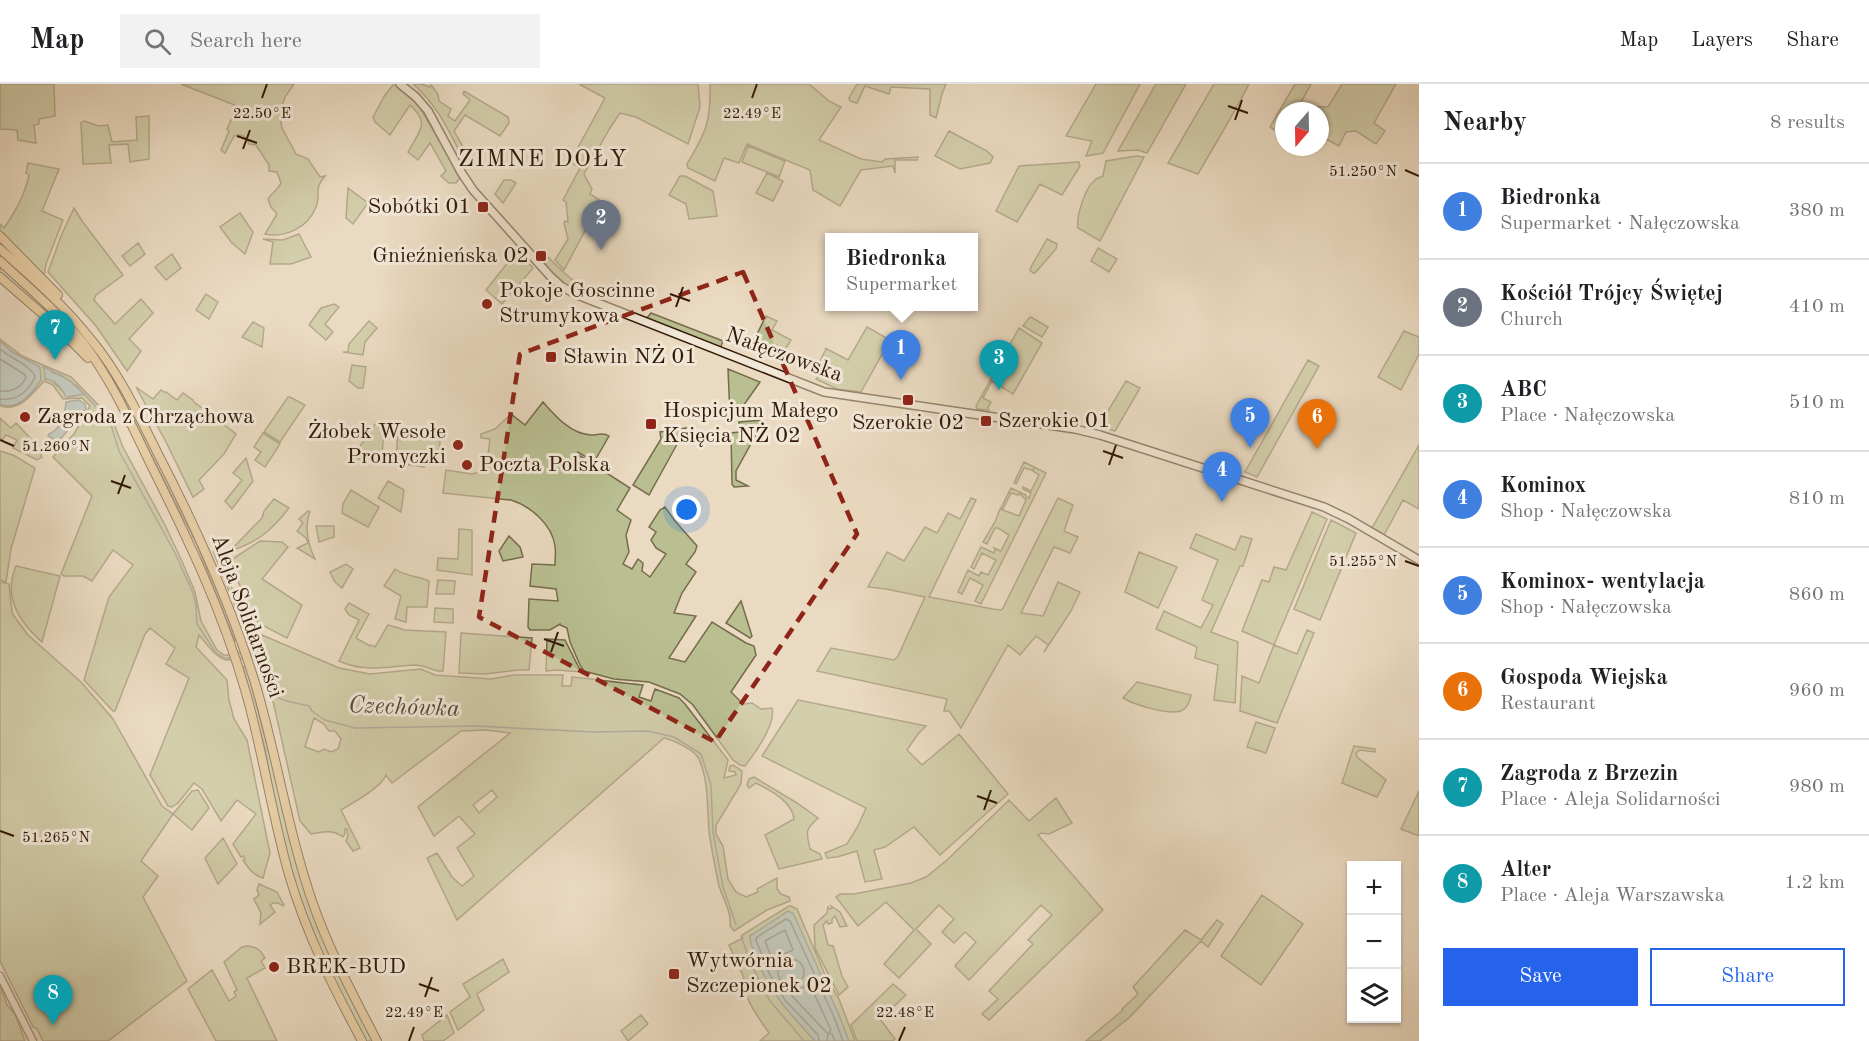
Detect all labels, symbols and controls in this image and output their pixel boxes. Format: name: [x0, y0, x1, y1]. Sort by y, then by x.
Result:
search box: [120, 14, 540, 68]
icon: search: [141, 25, 174, 58]
text: Map: [30, 27, 84, 55]
text: Search here: [189, 30, 302, 52]
text: Map: [1619, 30, 1658, 51]
text: Layers: [1691, 30, 1753, 51]
text: Share: [1786, 30, 1839, 51]
north arrow: [1275, 102, 1329, 156]
text: 22.50°E: [233, 107, 291, 122]
text: 22.49°E: [723, 107, 781, 122]
text: Nearby: [1443, 110, 1527, 136]
text: 8 results: [1770, 113, 1845, 133]
district label: ZIMNE DOŁY: [458, 148, 628, 172]
text: 51.250°N: [1329, 165, 1397, 180]
text: Biedronka: [1500, 187, 1601, 209]
place label: Sobótki 01: [368, 196, 471, 218]
marker: Sobótki 01: [476, 200, 490, 214]
pin: 2: [582, 200, 620, 250]
text: 1: [1457, 201, 1468, 221]
text: 380 m: [1789, 201, 1845, 221]
text: Supermarket · Nałęczowska: [1500, 214, 1740, 234]
popup: [825, 233, 978, 311]
place label: Gnieźnieńska 02: [372, 245, 529, 267]
text: Biedronka: [846, 248, 947, 270]
marker: Gnieźnieńska 02: [534, 249, 548, 263]
text: Supermarket: [846, 275, 957, 295]
place label: Pokoje Goscinne Strumykowa: [499, 280, 655, 327]
text: Kościół Trójcy Świętej: [1500, 283, 1723, 305]
marker: Pokoje Goscinne Strumykowa: [480, 297, 494, 311]
text: 2: [1457, 297, 1468, 317]
text: 410 m: [1789, 297, 1845, 317]
pin: 7: [36, 310, 74, 360]
text: Church: [1500, 310, 1563, 330]
street label: Nałęczowska: [723, 324, 846, 386]
pin: 1: [882, 330, 920, 380]
pin: 3: [980, 340, 1018, 390]
place label: Sławin NŻ 01: [563, 343, 697, 368]
marker: Sławin NŻ 01: [544, 350, 558, 364]
text: ABC: [1500, 379, 1547, 401]
marker: Szerokie 02: [901, 393, 915, 407]
text: 3: [1457, 393, 1468, 413]
text: 510 m: [1789, 393, 1845, 413]
pin: 5: [1230, 398, 1270, 448]
place label: Hospicjum Małego Księcia NŻ 02: [663, 400, 838, 447]
pin: 6: [1298, 400, 1336, 449]
place label: Zagroda z Chrząchowa: [37, 406, 254, 428]
text: Place · Nałęczowska: [1500, 406, 1675, 426]
marker: Zagroda z Chrząchowa: [18, 410, 32, 424]
place label: Szerokie 01: [998, 410, 1111, 432]
place label: Szerokie 02: [852, 412, 964, 434]
marker: Szerokie 01: [979, 414, 993, 428]
marker: Hospicjum Małego Księcia NŻ 02: [644, 417, 658, 431]
place label: Żłobek Wesołe Promyczki: [308, 418, 446, 468]
marker: Żłobek Wesołe Promyczki: [451, 438, 465, 452]
text: 51.260°N: [22, 440, 90, 455]
pin: 4: [1202, 452, 1242, 502]
place label: Poczta Polska: [479, 454, 610, 476]
marker: Poczta Polska: [460, 458, 474, 472]
text: Kominox: [1500, 475, 1586, 497]
text: 4: [1457, 489, 1468, 509]
text: 810 m: [1789, 489, 1845, 509]
your location: [672, 495, 701, 524]
text: Shop · Nałęczowska: [1500, 502, 1672, 522]
street label: Aleja Solidarności: [207, 531, 287, 701]
text: 51.255°N: [1329, 555, 1397, 570]
text: Kominox- wentylacja: [1500, 571, 1705, 593]
text: 5: [1457, 585, 1468, 605]
text: 860 m: [1789, 585, 1845, 605]
text: Shop · Nałęczowska: [1500, 598, 1672, 618]
text: Gospoda Wiejska: [1500, 667, 1668, 689]
text: 6: [1457, 681, 1468, 701]
text: 960 m: [1789, 681, 1845, 701]
water label: Czechówka: [348, 694, 460, 722]
text: Restaurant: [1500, 694, 1596, 714]
text: Zagroda z Brzezin: [1500, 763, 1678, 785]
text: 7: [1457, 777, 1468, 797]
text: 980 m: [1789, 777, 1845, 797]
text: Place · Aleja Solidarności: [1500, 790, 1721, 810]
text: 51.265°N: [22, 831, 90, 846]
text: Alter: [1500, 859, 1551, 881]
map controls: [1347, 861, 1401, 1023]
button: +: [1347, 861, 1401, 915]
text: 8: [1457, 873, 1468, 893]
text: 1.2 km: [1784, 873, 1845, 893]
text: Place · Aleja Warszawska: [1500, 886, 1725, 906]
button: −: [1347, 915, 1401, 969]
button: Save: [1443, 948, 1638, 1006]
button: Share: [1650, 948, 1845, 1006]
place label: Wytwórnia Szczepionek 02: [686, 950, 832, 997]
place label: BREK-BUD: [286, 956, 406, 978]
marker: BREK-BUD: [267, 960, 281, 974]
marker: Wytwórnia Szczepionek 02: [667, 967, 681, 981]
button: layers: [1347, 969, 1401, 1023]
pin: 8: [34, 976, 72, 1025]
text: 22.49°E: [385, 1006, 443, 1021]
text: 22.48°E: [876, 1006, 934, 1021]

